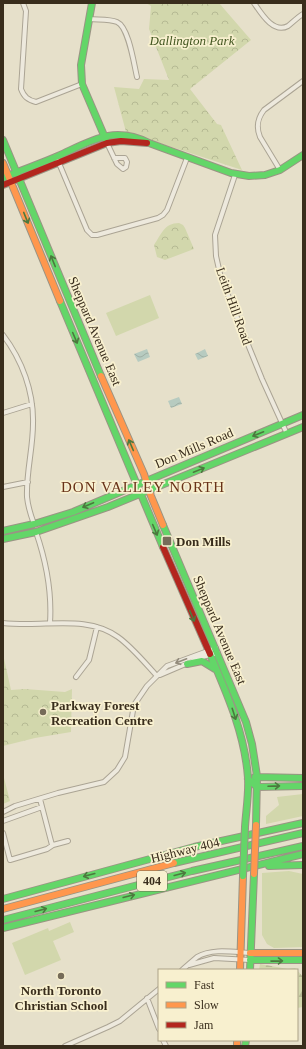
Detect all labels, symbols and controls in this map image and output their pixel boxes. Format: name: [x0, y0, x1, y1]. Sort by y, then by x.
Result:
park label: Dallington Park: [149, 33, 235, 48]
one-way arrow: [22, 211, 30, 223]
one-way arrow: [49, 255, 56, 267]
street label: Leith Hill Road: [213, 265, 255, 347]
street label: Sheppard Avenue East: [65, 274, 125, 388]
one-way arrow: [72, 331, 80, 343]
street label: Don Mills Road: [153, 425, 236, 471]
one-way arrow: [252, 431, 264, 438]
one-way arrow: [127, 439, 134, 451]
one-way arrow: [192, 465, 204, 473]
district label: DON VALLEY NORTH: [61, 479, 225, 495]
one-way arrow: [82, 502, 94, 510]
one-way arrow: [152, 523, 159, 535]
place label: Don Mills: [176, 534, 231, 549]
marker: Don Mills: [161, 535, 173, 547]
street label: Sheppard Avenue East: [190, 573, 250, 687]
one-way arrow: [189, 609, 196, 621]
one-way arrow: [175, 657, 187, 665]
place label: Parkway Forest Recreation Centre: [51, 698, 153, 728]
marker: Parkway Forest Recreation Centre: [38, 707, 48, 717]
one-way arrow: [231, 707, 238, 720]
one-way arrow: [267, 783, 280, 790]
street label: Highway 404: [149, 834, 221, 866]
one-way arrow: [173, 869, 186, 877]
road number: 404: [137, 871, 167, 891]
one-way arrow: [82, 872, 95, 879]
one-way arrow: [122, 892, 135, 900]
one-way arrow: [34, 906, 47, 913]
one-way arrow: [270, 957, 283, 965]
legend: [158, 969, 298, 1041]
marker: North Toronto Christian School: [56, 971, 66, 981]
text: Fast: [194, 978, 215, 992]
place label: North Toronto Christian School: [15, 983, 108, 1013]
text: Slow: [194, 998, 219, 1012]
text: Jam: [194, 1018, 214, 1032]

